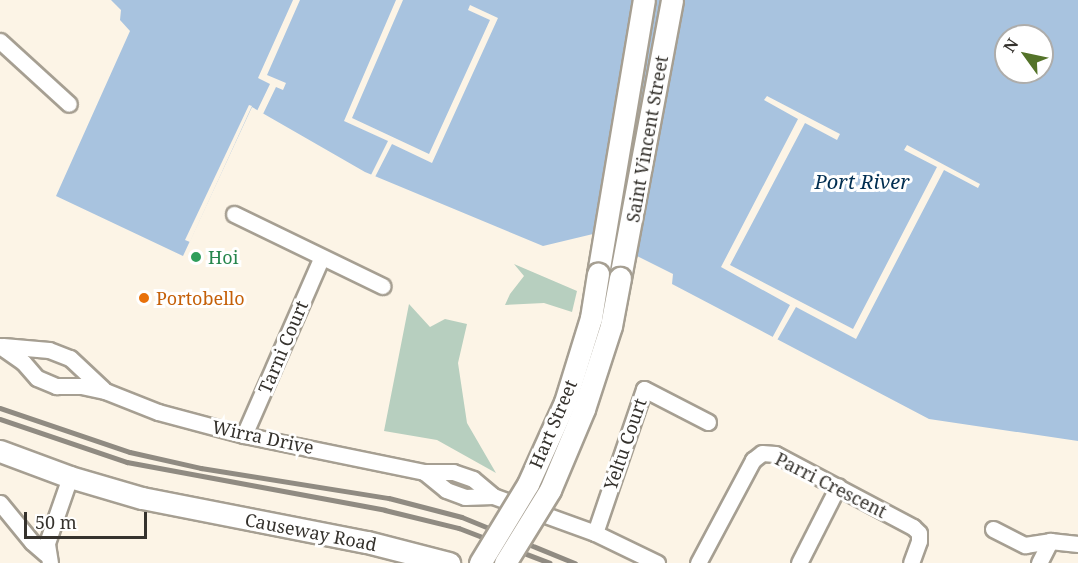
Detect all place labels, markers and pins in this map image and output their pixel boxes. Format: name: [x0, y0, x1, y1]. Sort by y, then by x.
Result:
place label: Hoi: [208, 246, 238, 268]
marker: Hoi: [189, 250, 203, 264]
place label: Portobello: [156, 287, 245, 309]
marker: Portobello: [137, 291, 151, 305]

